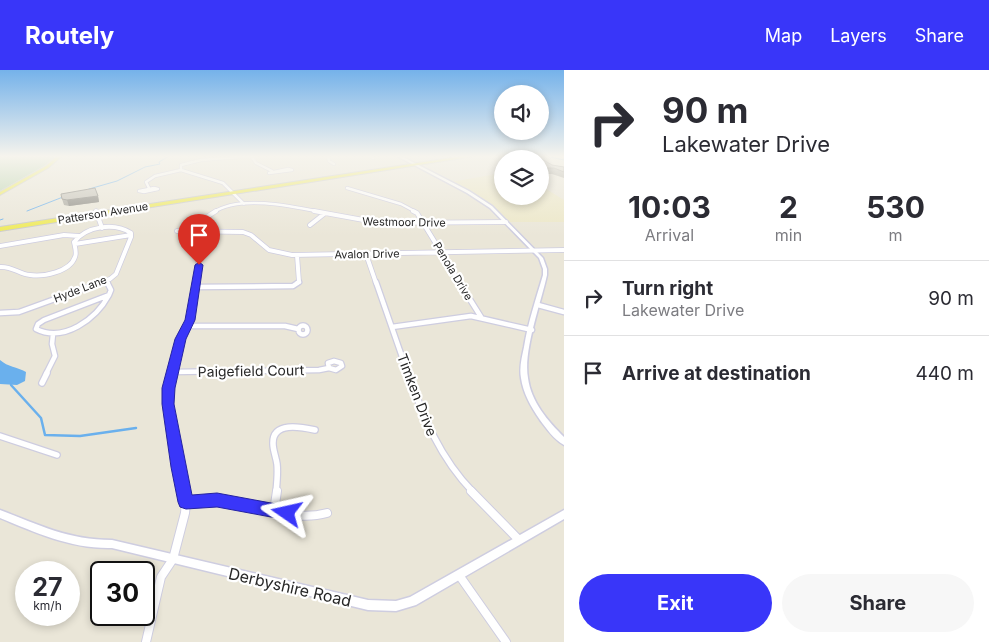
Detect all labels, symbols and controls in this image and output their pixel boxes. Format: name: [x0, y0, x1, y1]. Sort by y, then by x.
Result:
text: Routely: [25, 21, 114, 50]
text: Map: [765, 25, 802, 46]
text: Layers: [830, 25, 887, 46]
text: Share: [915, 25, 964, 46]
map controls: [494, 85, 549, 205]
button: sound: [494, 85, 549, 140]
text: 90 m: [662, 89, 749, 131]
icon: right: [579, 90, 644, 155]
text: Lakewater Drive: [662, 131, 830, 157]
button: layers: [494, 150, 549, 205]
text: 10:03: [628, 189, 711, 225]
text: 2: [779, 189, 798, 225]
text: 530: [866, 189, 925, 225]
street label: Patterson Avenue: [57, 199, 149, 227]
pin: [178, 214, 220, 265]
street label: Westmoor Drive: [362, 214, 446, 230]
icon: arrive: [185, 221, 213, 249]
text: Arrival: [645, 225, 694, 245]
text: min: [775, 225, 802, 245]
text: m: [889, 225, 903, 245]
street label: Penola Drive: [430, 239, 476, 303]
street label: Avalon Drive: [334, 246, 400, 262]
street label: Hyde Lane: [51, 272, 109, 306]
text: Turn right: [622, 277, 713, 300]
icon: right: [579, 284, 607, 312]
text: 90 m: [928, 287, 974, 310]
text: Lakewater Drive: [622, 300, 744, 320]
street label: Timken Drive: [394, 351, 441, 439]
icon: arrive: [579, 359, 607, 387]
street label: Paigefield Court: [198, 361, 305, 380]
text: Arrive at destination: [622, 362, 811, 385]
text: 440 m: [915, 362, 974, 385]
position arrow: [260, 486, 312, 538]
speed limit sign: 30: [90, 561, 155, 626]
street label: Derbyshire Road: [227, 563, 353, 611]
text: 27: [32, 572, 63, 602]
button: Exit: [579, 574, 772, 632]
button: Share: [782, 574, 974, 632]
text: km/h: [33, 598, 62, 613]

